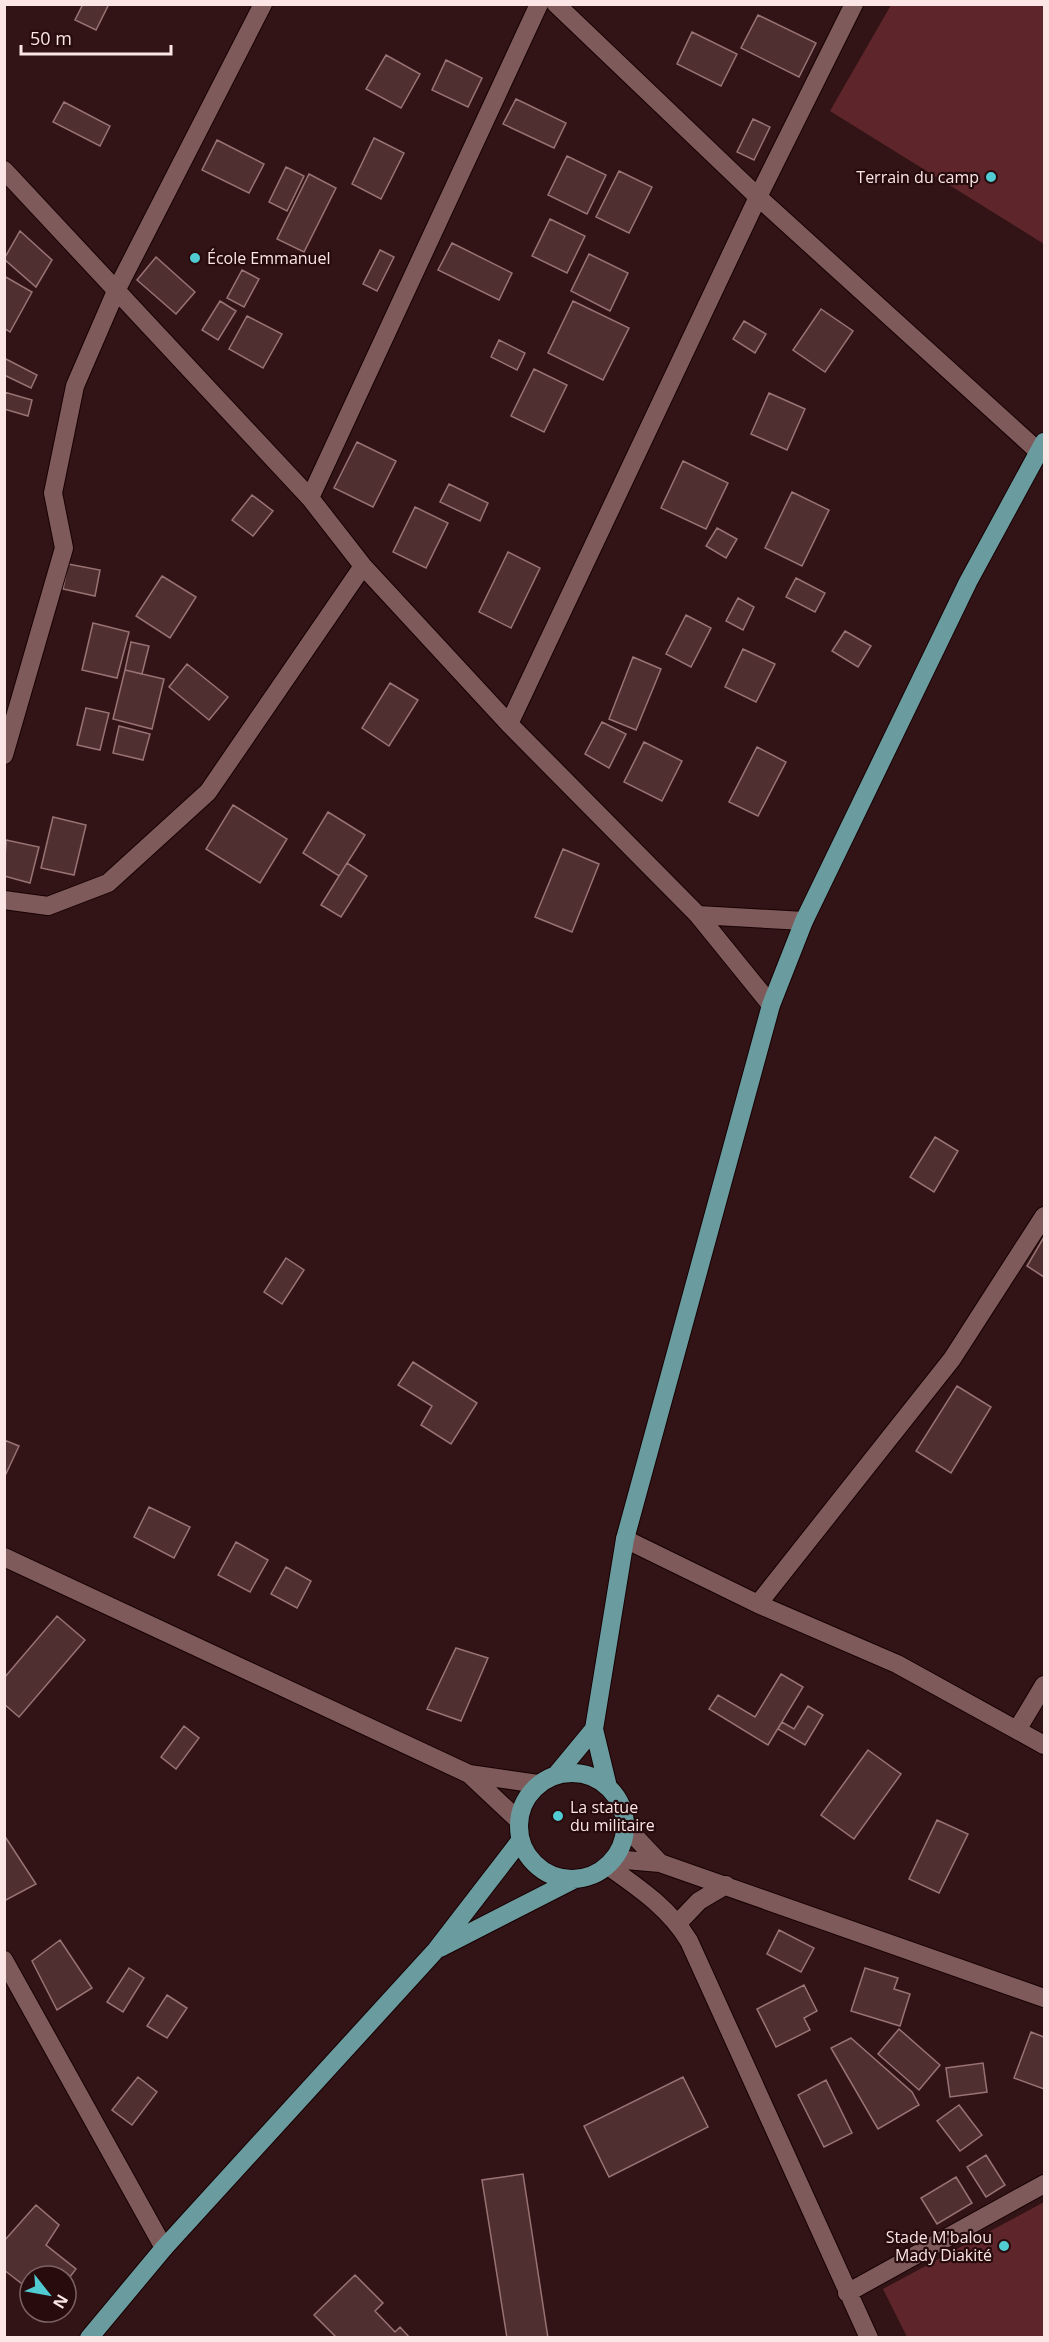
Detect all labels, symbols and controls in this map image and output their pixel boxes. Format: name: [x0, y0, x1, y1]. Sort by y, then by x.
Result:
scale bar: [21, 18, 171, 56]
text: 50 m: [30, 26, 72, 50]
place label: Terrain du camp: [856, 166, 979, 188]
marker: Terrain du camp: [984, 170, 998, 184]
place label: École Emmanuel: [207, 247, 330, 269]
marker: École Emmanuel: [188, 251, 202, 265]
place label: La statue du militaire: [570, 1796, 655, 1836]
marker: La statue du militaire: [551, 1809, 565, 1823]
place label: Stade M'balou Mady Diakité: [886, 2226, 992, 2266]
marker: Stade M'balou Mady Diakité: [997, 2239, 1011, 2253]
north arrow: [18, 2264, 78, 2324]
text: N: [48, 2290, 74, 2313]

